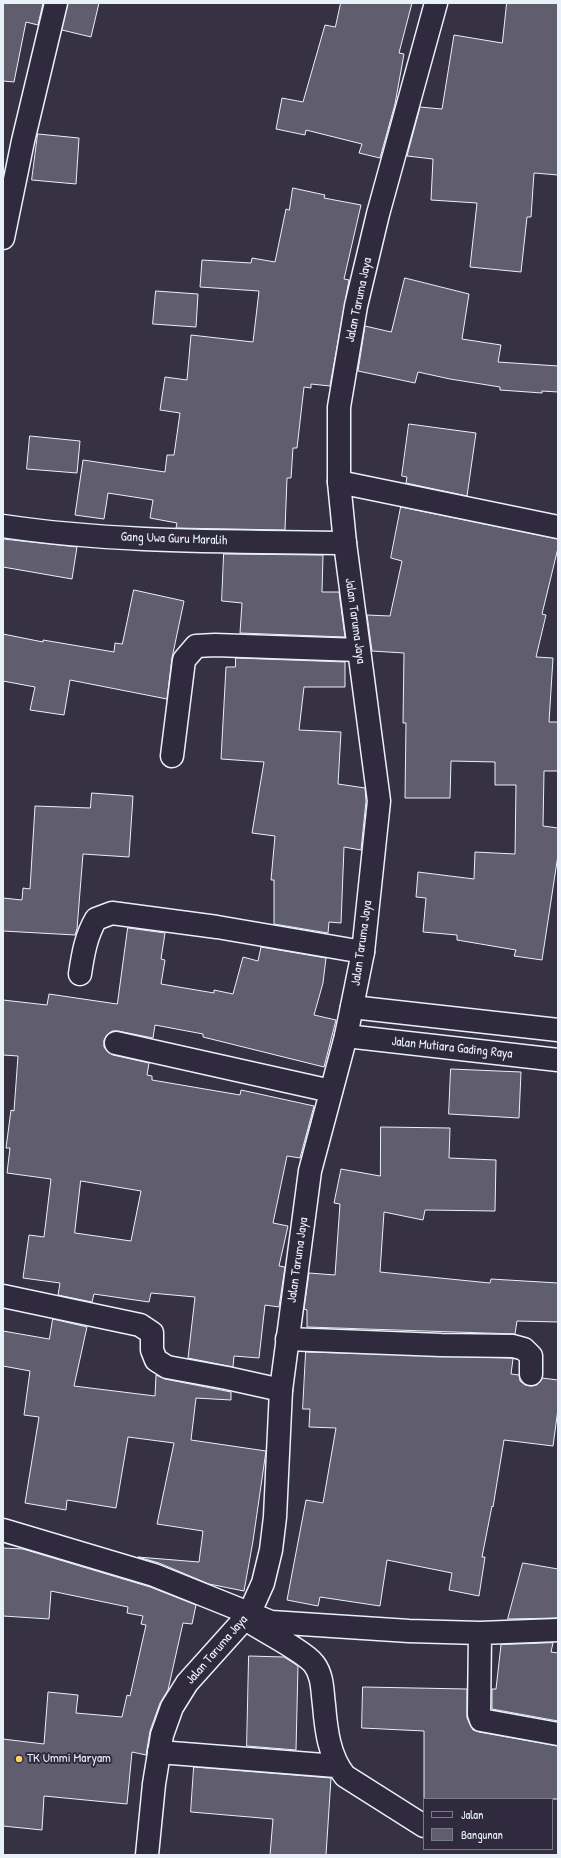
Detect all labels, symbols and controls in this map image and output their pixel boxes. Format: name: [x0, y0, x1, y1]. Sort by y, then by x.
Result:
street label: Jalan Taruma Jaya: [342, 256, 376, 344]
street label: Gang Uwa Guru Maralih: [120, 529, 228, 549]
street label: Jalan Taruma Jaya: [341, 577, 369, 665]
street label: Jalan Taruma Jaya: [348, 899, 376, 987]
street label: Jalan Mutiara Gading Raya: [391, 1034, 513, 1062]
street label: Jalan Taruma Jaya: [284, 1216, 312, 1304]
street label: Jalan Taruma Jaya: [183, 1612, 251, 1688]
place label: TK Ummi Maryam: [27, 1751, 111, 1767]
marker: TK Ummi Maryam: [14, 1754, 24, 1764]
legend: [423, 1798, 553, 1850]
text: Jalan: [461, 1806, 483, 1823]
text: Bangunan: [461, 1826, 503, 1843]

